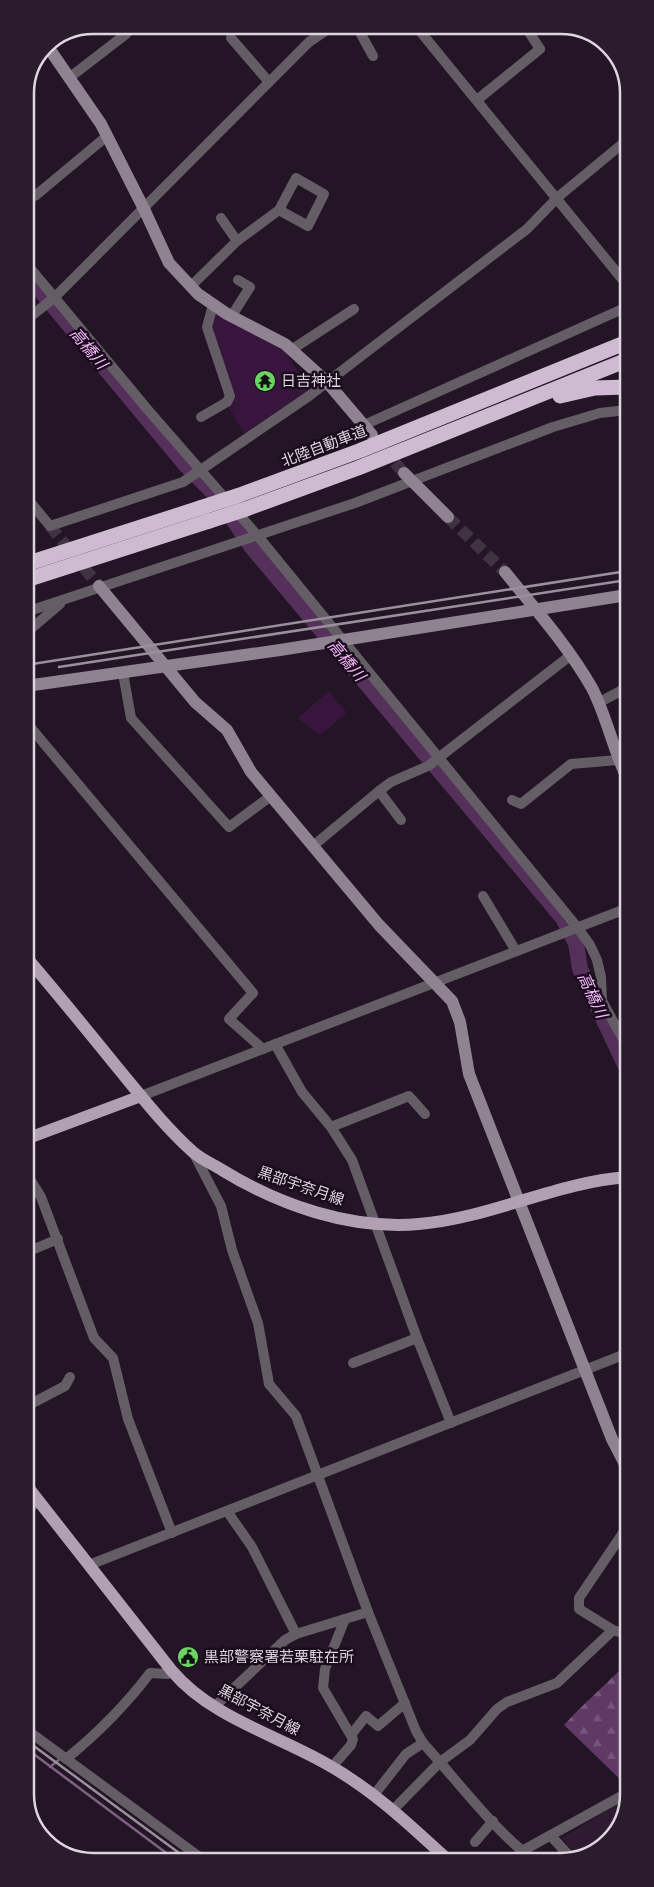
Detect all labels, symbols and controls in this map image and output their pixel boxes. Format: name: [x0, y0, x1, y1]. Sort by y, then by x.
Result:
water label: 高橋川: [66, 324, 113, 374]
temple icon: 日吉神社: [253, 369, 277, 393]
place label: 日吉神社: [281, 372, 341, 390]
street label: 北陸自動車道: [279, 421, 369, 471]
water label: 高橋川: [324, 636, 371, 686]
water label: 高橋川: [574, 969, 612, 1023]
street label: 黒部宇奈月線: [256, 1163, 346, 1209]
public building icon: 黒部警察署若栗駐在所: [176, 1645, 200, 1669]
place label: 黒部警察署若栗駐在所: [204, 1648, 354, 1666]
street label: 黒部宇奈月線: [215, 1681, 303, 1739]

